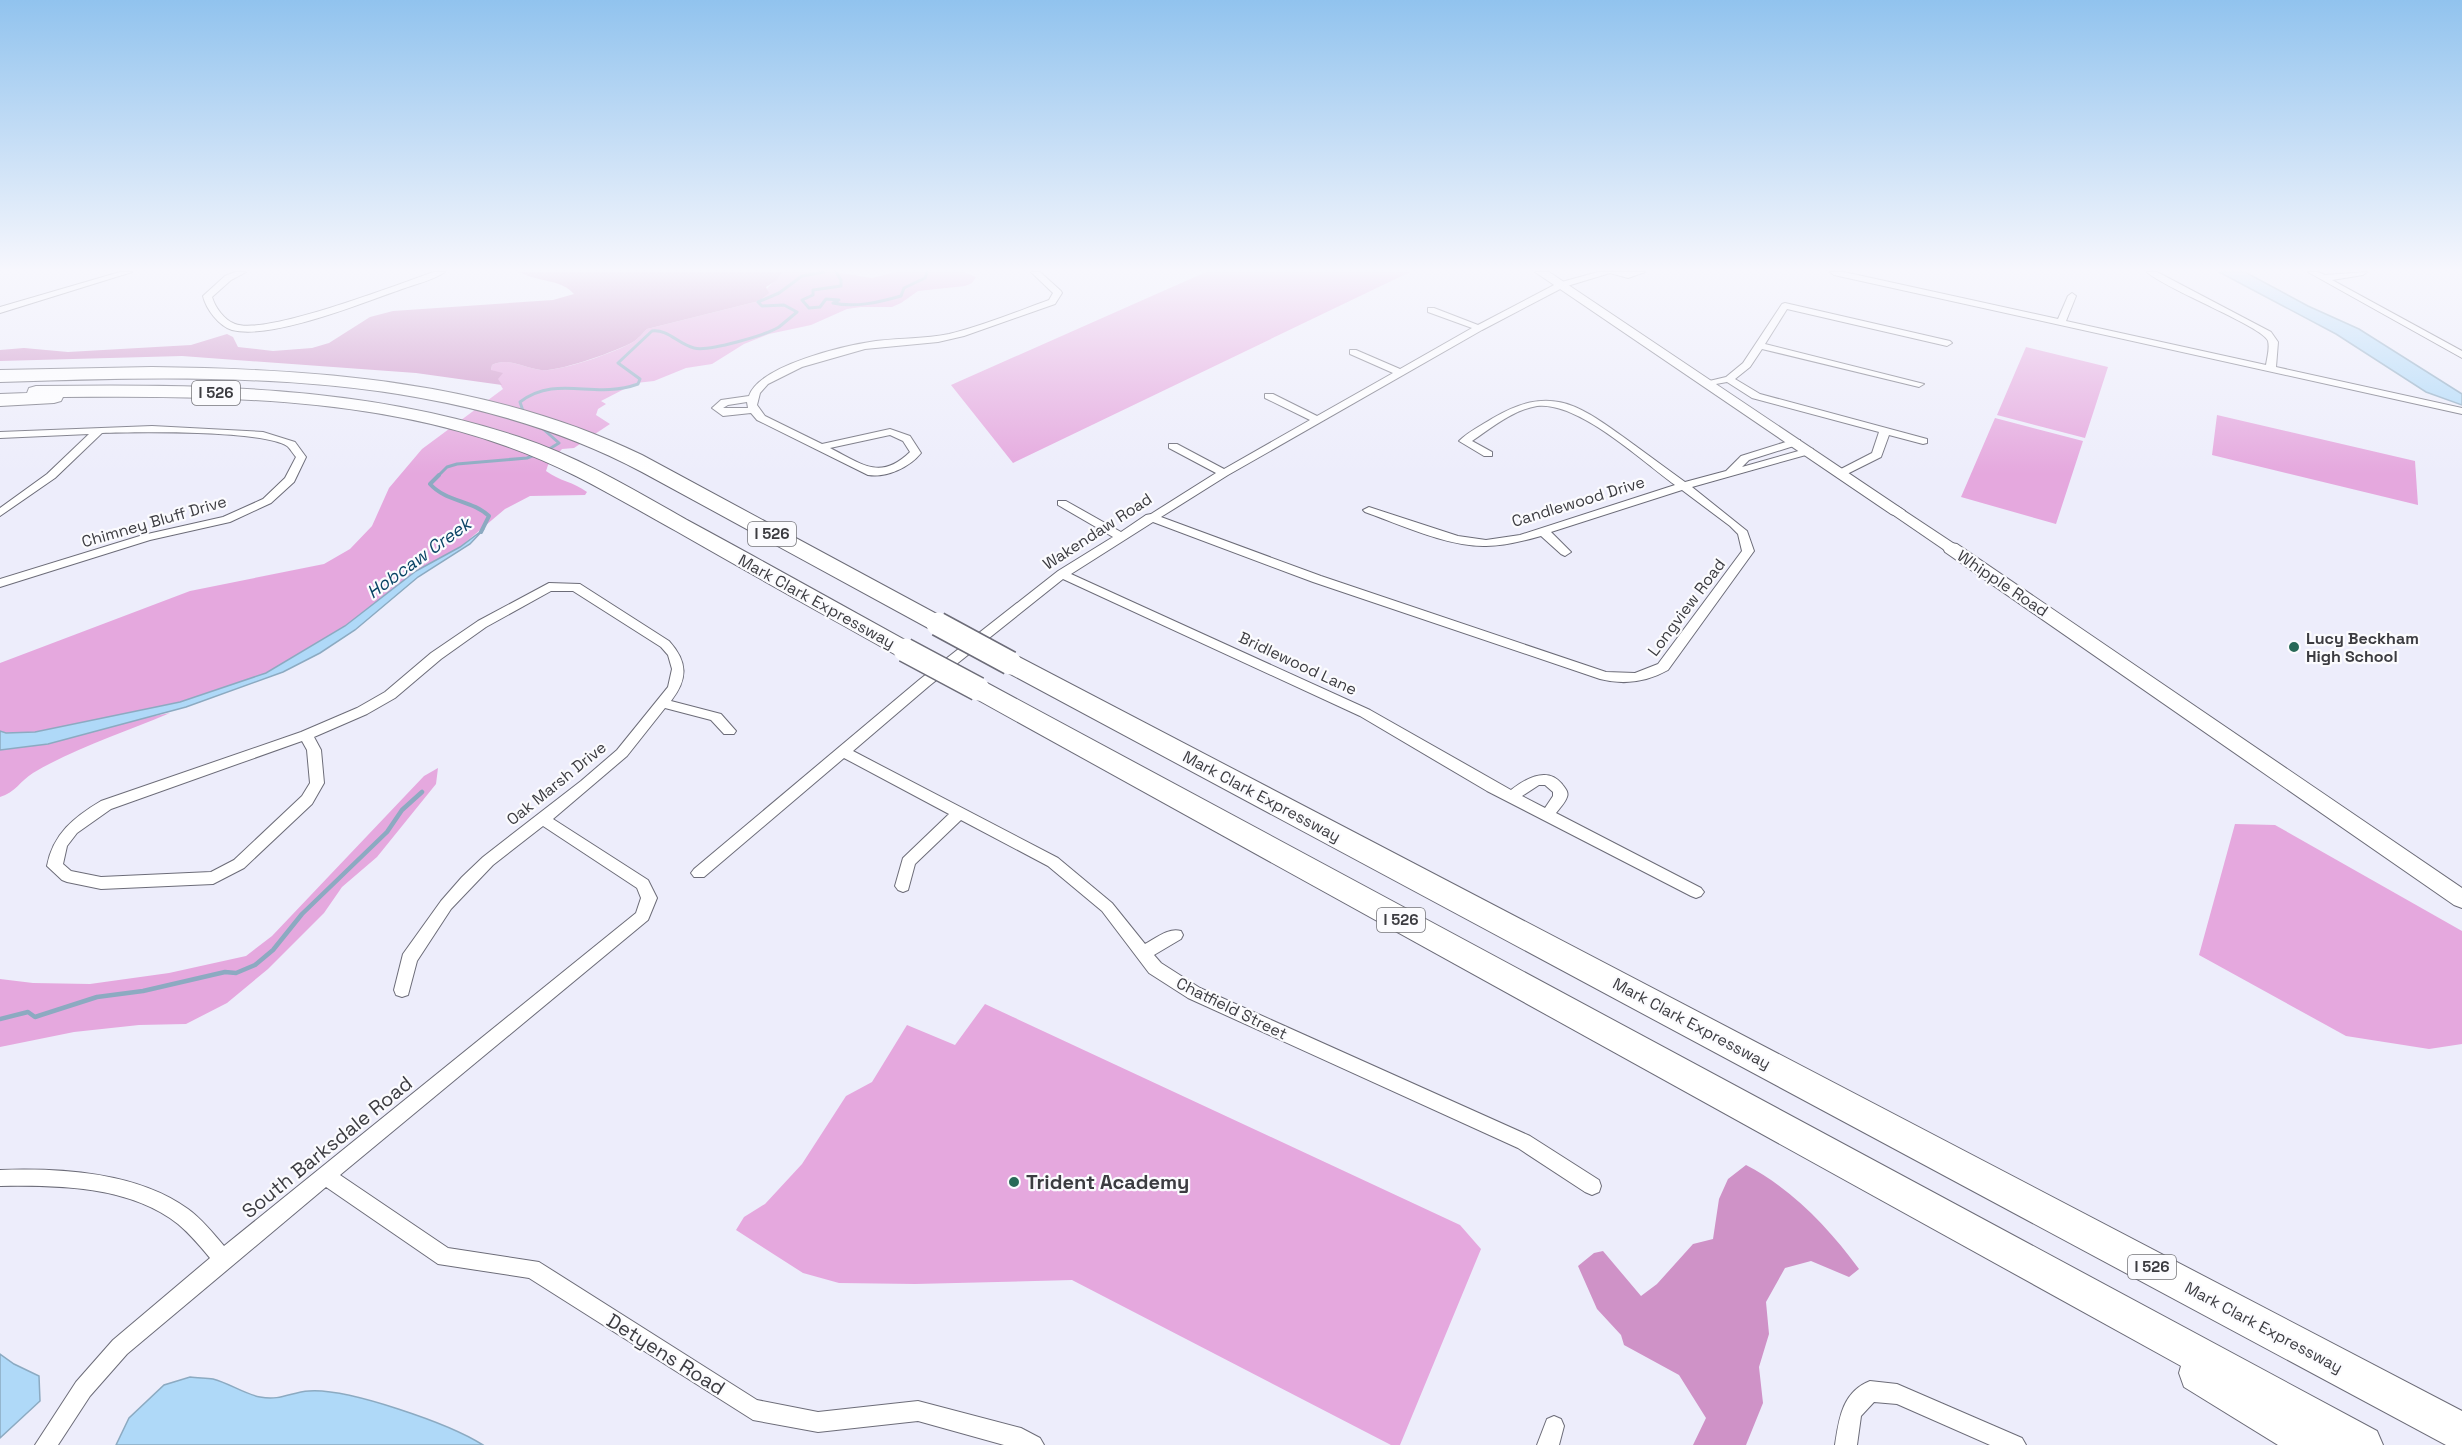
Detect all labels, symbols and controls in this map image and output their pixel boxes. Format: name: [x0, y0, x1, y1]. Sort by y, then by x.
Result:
road number: I 526: [192, 381, 240, 405]
street label: Candlewood Drive: [1509, 471, 1647, 532]
street label: Wakendaw Road: [1039, 488, 1156, 575]
street label: Chimney Bluff Drive: [79, 491, 229, 552]
water label: Hobcaw Creek: [362, 511, 477, 603]
road number: I 526: [748, 522, 796, 546]
street label: Whipple Road: [1953, 545, 2052, 622]
street label: Mark Clark Expressway: [735, 550, 899, 653]
street label: Longview Road: [1643, 554, 1730, 660]
street label: Bridlewood Lane: [1235, 627, 1360, 700]
place label: Lucy Beckham High School: [2306, 628, 2419, 667]
marker: Lucy Beckham High School: [2287, 640, 2301, 654]
street label: Oak Marsh Drive: [502, 737, 610, 830]
street label: Mark Clark Expressway: [1179, 746, 1344, 847]
road number: I 526: [1377, 908, 1425, 932]
street label: Chatfield Street: [1173, 972, 1291, 1044]
street label: Mark Clark Expressway: [1609, 973, 1774, 1074]
street label: South Barksdale Road: [236, 1070, 418, 1224]
place label: Trident Academy: [1026, 1169, 1189, 1195]
marker: Trident Academy: [1007, 1175, 1021, 1189]
road number: I 526: [2128, 1255, 2176, 1279]
street label: Mark Clark Expressway: [2181, 1277, 2346, 1378]
street label: Detyens Road: [602, 1307, 730, 1401]

